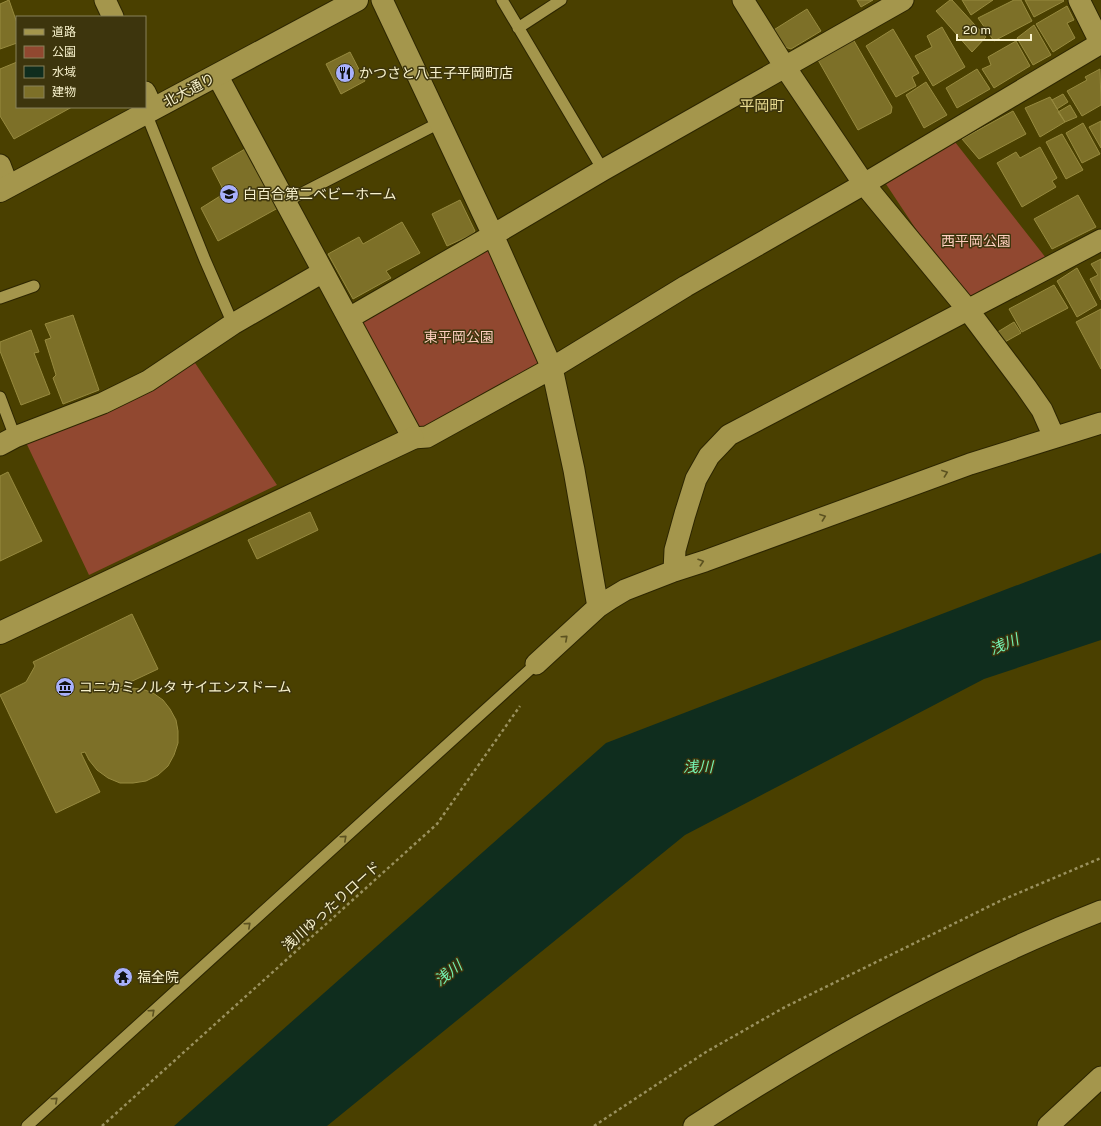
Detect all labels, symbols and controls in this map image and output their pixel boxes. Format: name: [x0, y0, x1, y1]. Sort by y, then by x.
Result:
legend: [16, 16, 146, 108]
scale bar: [957, 16, 1031, 42]
text: 20 m: [963, 23, 991, 37]
text: 道路: [52, 25, 76, 39]
text: 公園: [52, 45, 76, 59]
restaurant icon: かつさと八王子平岡町店: [334, 62, 356, 84]
text: 水域: [52, 65, 76, 79]
place label: かつさと八王子平岡町店: [359, 65, 513, 81]
street label: 北大通り: [161, 70, 217, 110]
text: 建物: [52, 85, 76, 99]
district label: 平岡町: [739, 97, 785, 114]
school or university icon: 白百合第二ベビーホーム: [218, 183, 240, 205]
place label: 白百合第二ベビーホーム: [243, 186, 397, 202]
park label: 西平岡公園: [941, 233, 1011, 249]
park label: 東平岡公園: [424, 329, 494, 345]
one-way arrow: [942, 469, 949, 477]
one-way arrow: [820, 514, 827, 522]
one-way arrow: [698, 559, 705, 567]
water label: 浅川: [987, 630, 1023, 658]
one-way arrow: [560, 635, 568, 642]
museum icon: コニカミノルタ サイエンスドーム: [54, 676, 76, 698]
place label: コニカミノルタ サイエンスドーム: [79, 679, 292, 695]
water label: 浅川: [683, 758, 715, 775]
one-way arrow: [340, 836, 347, 843]
street label: 浅川ゆったりロード: [279, 858, 383, 954]
one-way arrow: [243, 922, 251, 930]
water label: 浅川: [431, 956, 467, 989]
temple icon: 福全院: [112, 966, 134, 988]
place label: 福全院: [137, 969, 179, 985]
one-way arrow: [147, 1010, 155, 1017]
one-way arrow: [51, 1098, 58, 1105]

